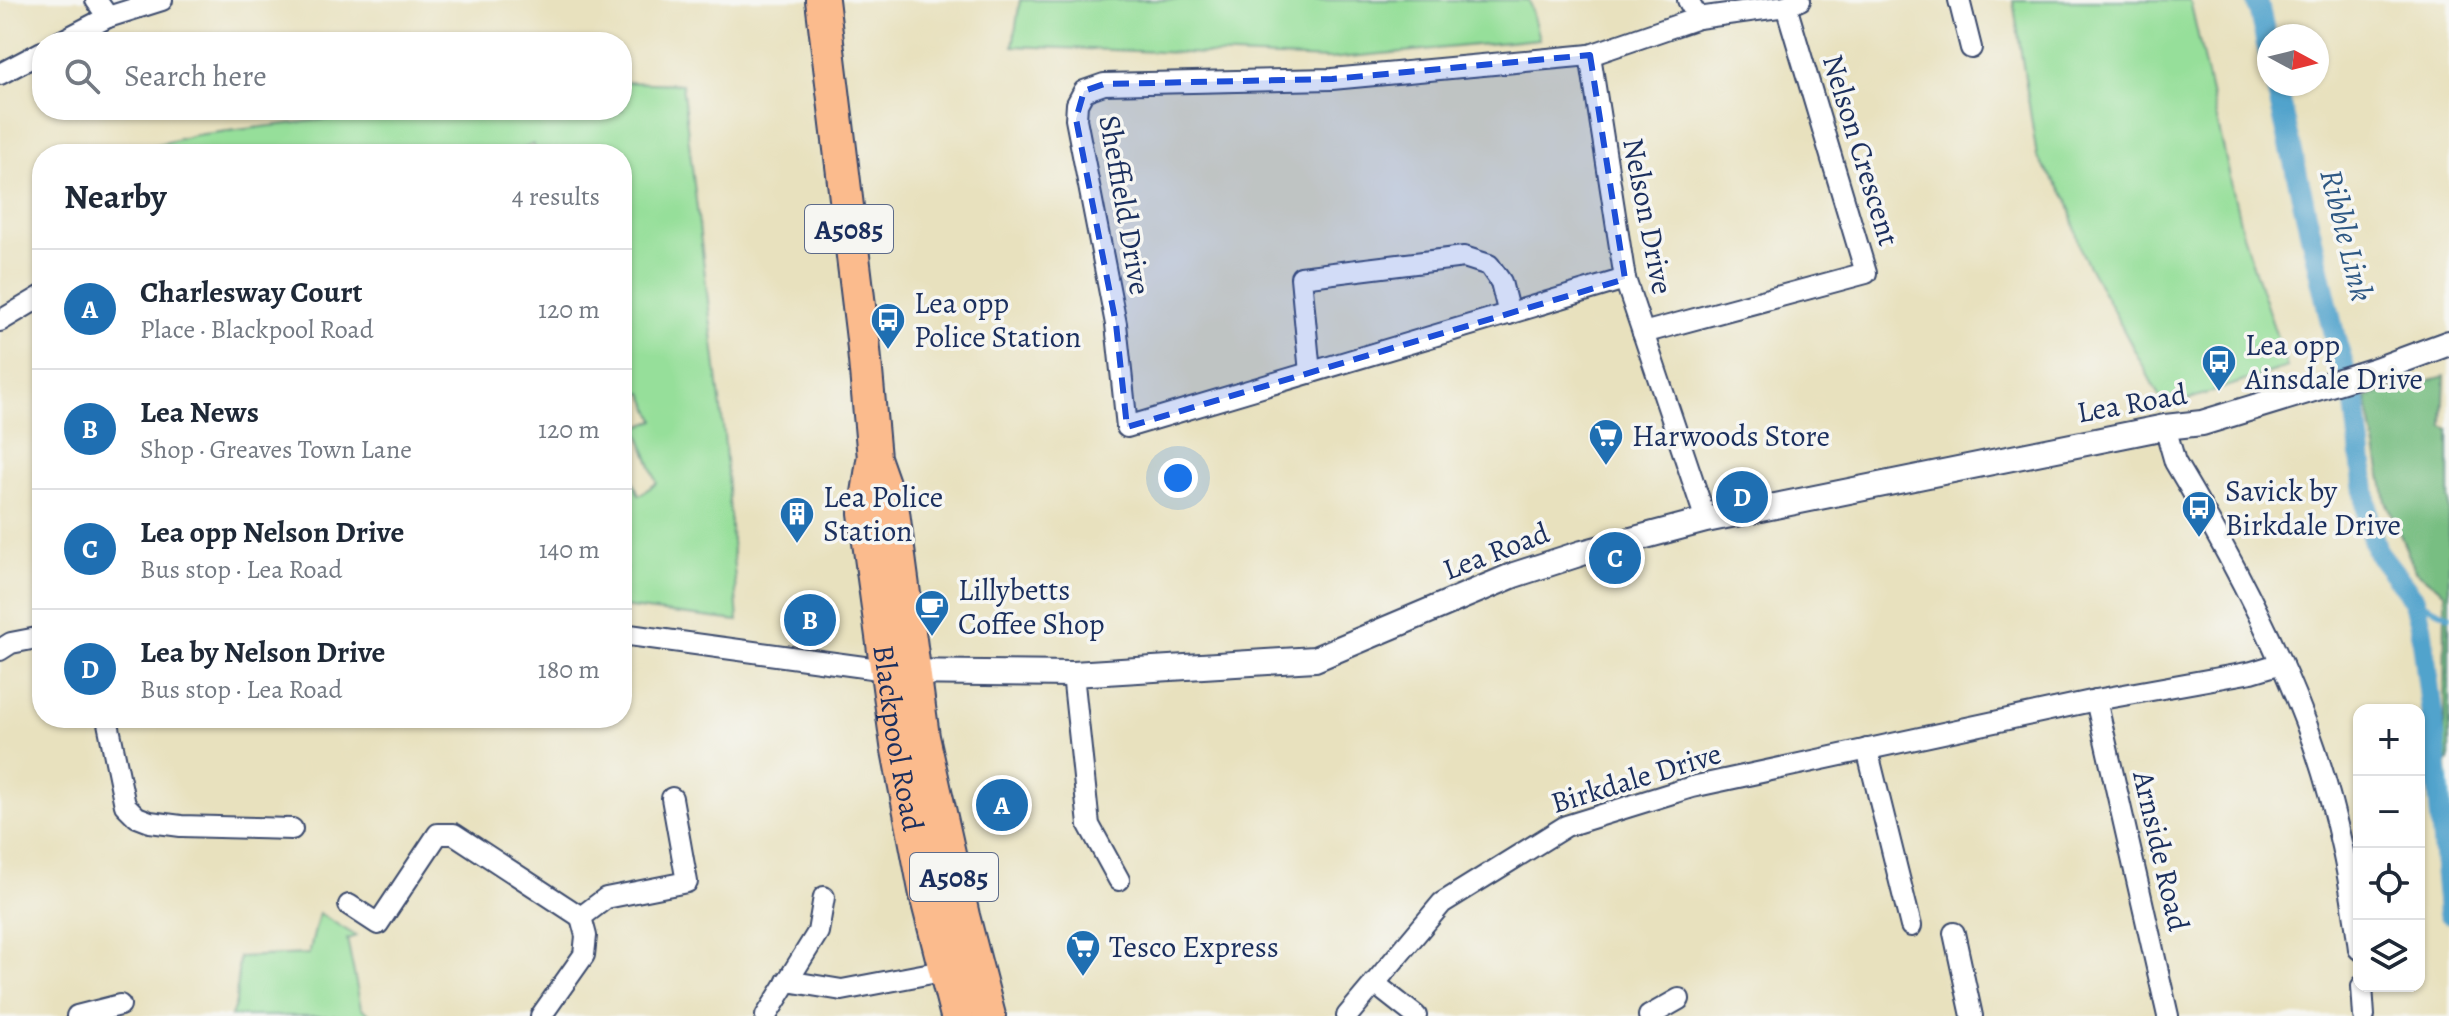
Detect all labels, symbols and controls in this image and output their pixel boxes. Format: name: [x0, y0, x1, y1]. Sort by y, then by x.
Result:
north arrow: [2257, 24, 2329, 96]
search box: [32, 32, 632, 120]
street label: Nelson Crescent: [1813, 49, 1909, 251]
icon: search: [60, 54, 104, 98]
text: Search here: [124, 56, 267, 96]
street label: Sheffield Drive: [1090, 112, 1160, 298]
street label: Nelson Drive: [1613, 134, 1683, 298]
water label: Ribble Link: [2309, 164, 2385, 306]
text: Nearby: [64, 173, 167, 220]
text: 4 results: [512, 179, 600, 214]
road number: A5085: [805, 205, 893, 253]
text: Charlesway Court: [140, 272, 363, 312]
place label: Lea opp Police Station: [914, 283, 1081, 357]
text: A: [82, 292, 98, 327]
text: 120 m: [538, 292, 600, 327]
bus stop icon: Lea opp Police Station: [869, 301, 907, 351]
text: Place · Blackpool Road: [140, 312, 374, 347]
place label: Lea opp Ainsdale Drive: [2244, 325, 2423, 399]
bus stop icon: Lea opp Ainsdale Drive: [2200, 343, 2238, 393]
street label: Lea Road: [2074, 374, 2191, 432]
text: Lea News: [140, 392, 259, 432]
text: B: [82, 412, 98, 447]
text: 120 m: [538, 412, 600, 447]
place label: Harwoods Store: [1632, 416, 1830, 456]
supermarket icon: Harwoods Store: [1587, 417, 1625, 467]
text: Shop · Greaves Town Lane: [140, 432, 412, 467]
your location: [1158, 458, 1198, 498]
pin: D: [1716, 467, 1768, 527]
place label: Savick by Birkdale Drive: [2225, 471, 2401, 545]
place label: Lea Police Station: [823, 477, 943, 551]
bus stop icon: Savick by Birkdale Drive: [2180, 489, 2218, 539]
building icon: Lea Police Station: [778, 495, 816, 545]
text: Lea opp Nelson Drive: [140, 512, 404, 552]
street label: Lea Road: [1437, 512, 1556, 590]
pin: C: [1589, 528, 1641, 588]
text: C: [82, 532, 98, 567]
text: 140 m: [539, 532, 600, 567]
text: Bus stop · Lea Road: [140, 552, 343, 587]
place label: Lillybetts Coffee Shop: [958, 570, 1105, 644]
cafe icon: Lillybetts Coffee Shop: [913, 588, 951, 638]
pin: B: [784, 590, 836, 650]
text: Lea by Nelson Drive: [140, 632, 385, 672]
street label: Blackpool Road: [863, 642, 933, 835]
text: D: [81, 652, 99, 687]
text: 180 m: [538, 652, 600, 687]
text: Bus stop · Lea Road: [140, 672, 343, 707]
map controls: [2353, 704, 2425, 992]
button: +: [2353, 704, 2425, 776]
street label: Birkdale Drive: [1546, 733, 1726, 823]
street label: Arnside Road: [2123, 766, 2199, 936]
pin: A: [976, 775, 1028, 835]
button: −: [2353, 776, 2425, 848]
button: locate: [2353, 848, 2425, 920]
road number: A5085: [910, 853, 998, 901]
button: layers: [2353, 920, 2425, 992]
place label: Tesco Express: [1109, 927, 1279, 967]
supermarket icon: Tesco Express: [1064, 928, 1102, 978]

